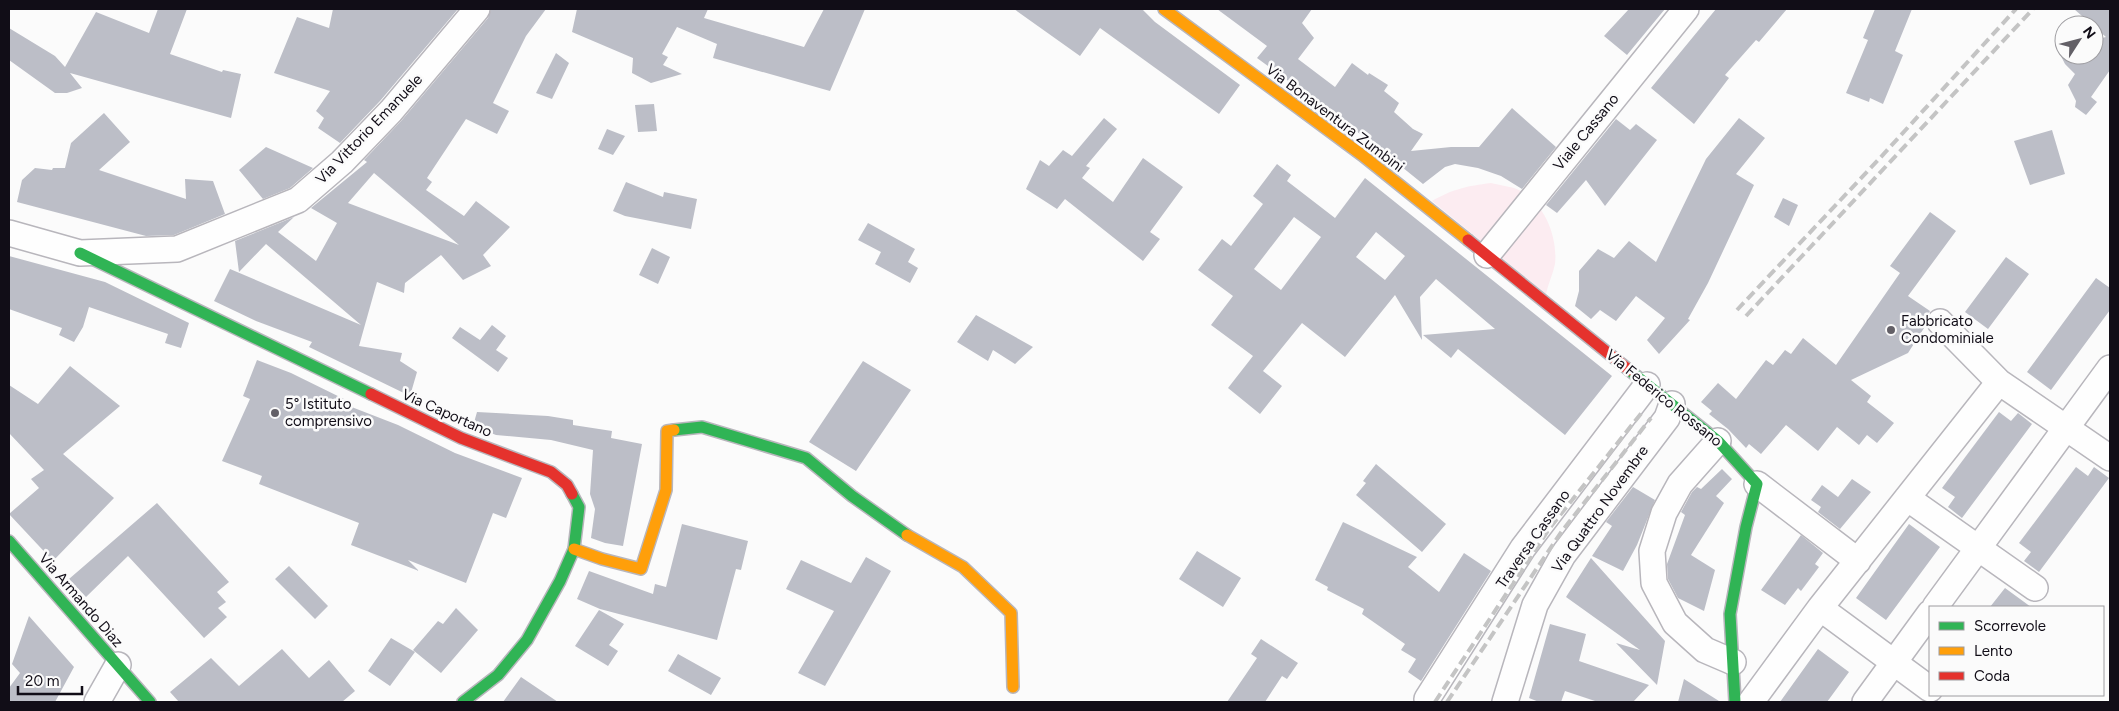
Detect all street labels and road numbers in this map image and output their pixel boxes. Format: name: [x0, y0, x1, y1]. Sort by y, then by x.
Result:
street label: Via Bonaventura Zumbini: [1262, 60, 1408, 176]
street label: Via Vittorio Emanuele: [312, 70, 426, 188]
street label: Viale Cassano: [1549, 90, 1623, 174]
street label: Via Federico Rossano: [1602, 346, 1726, 451]
street label: Via Caportano: [399, 385, 495, 441]
street label: Via Quattro Novembre: [1548, 442, 1652, 576]
street label: Traversa Cassano: [1492, 486, 1574, 592]
street label: Via Armando Diaz: [35, 549, 127, 651]

